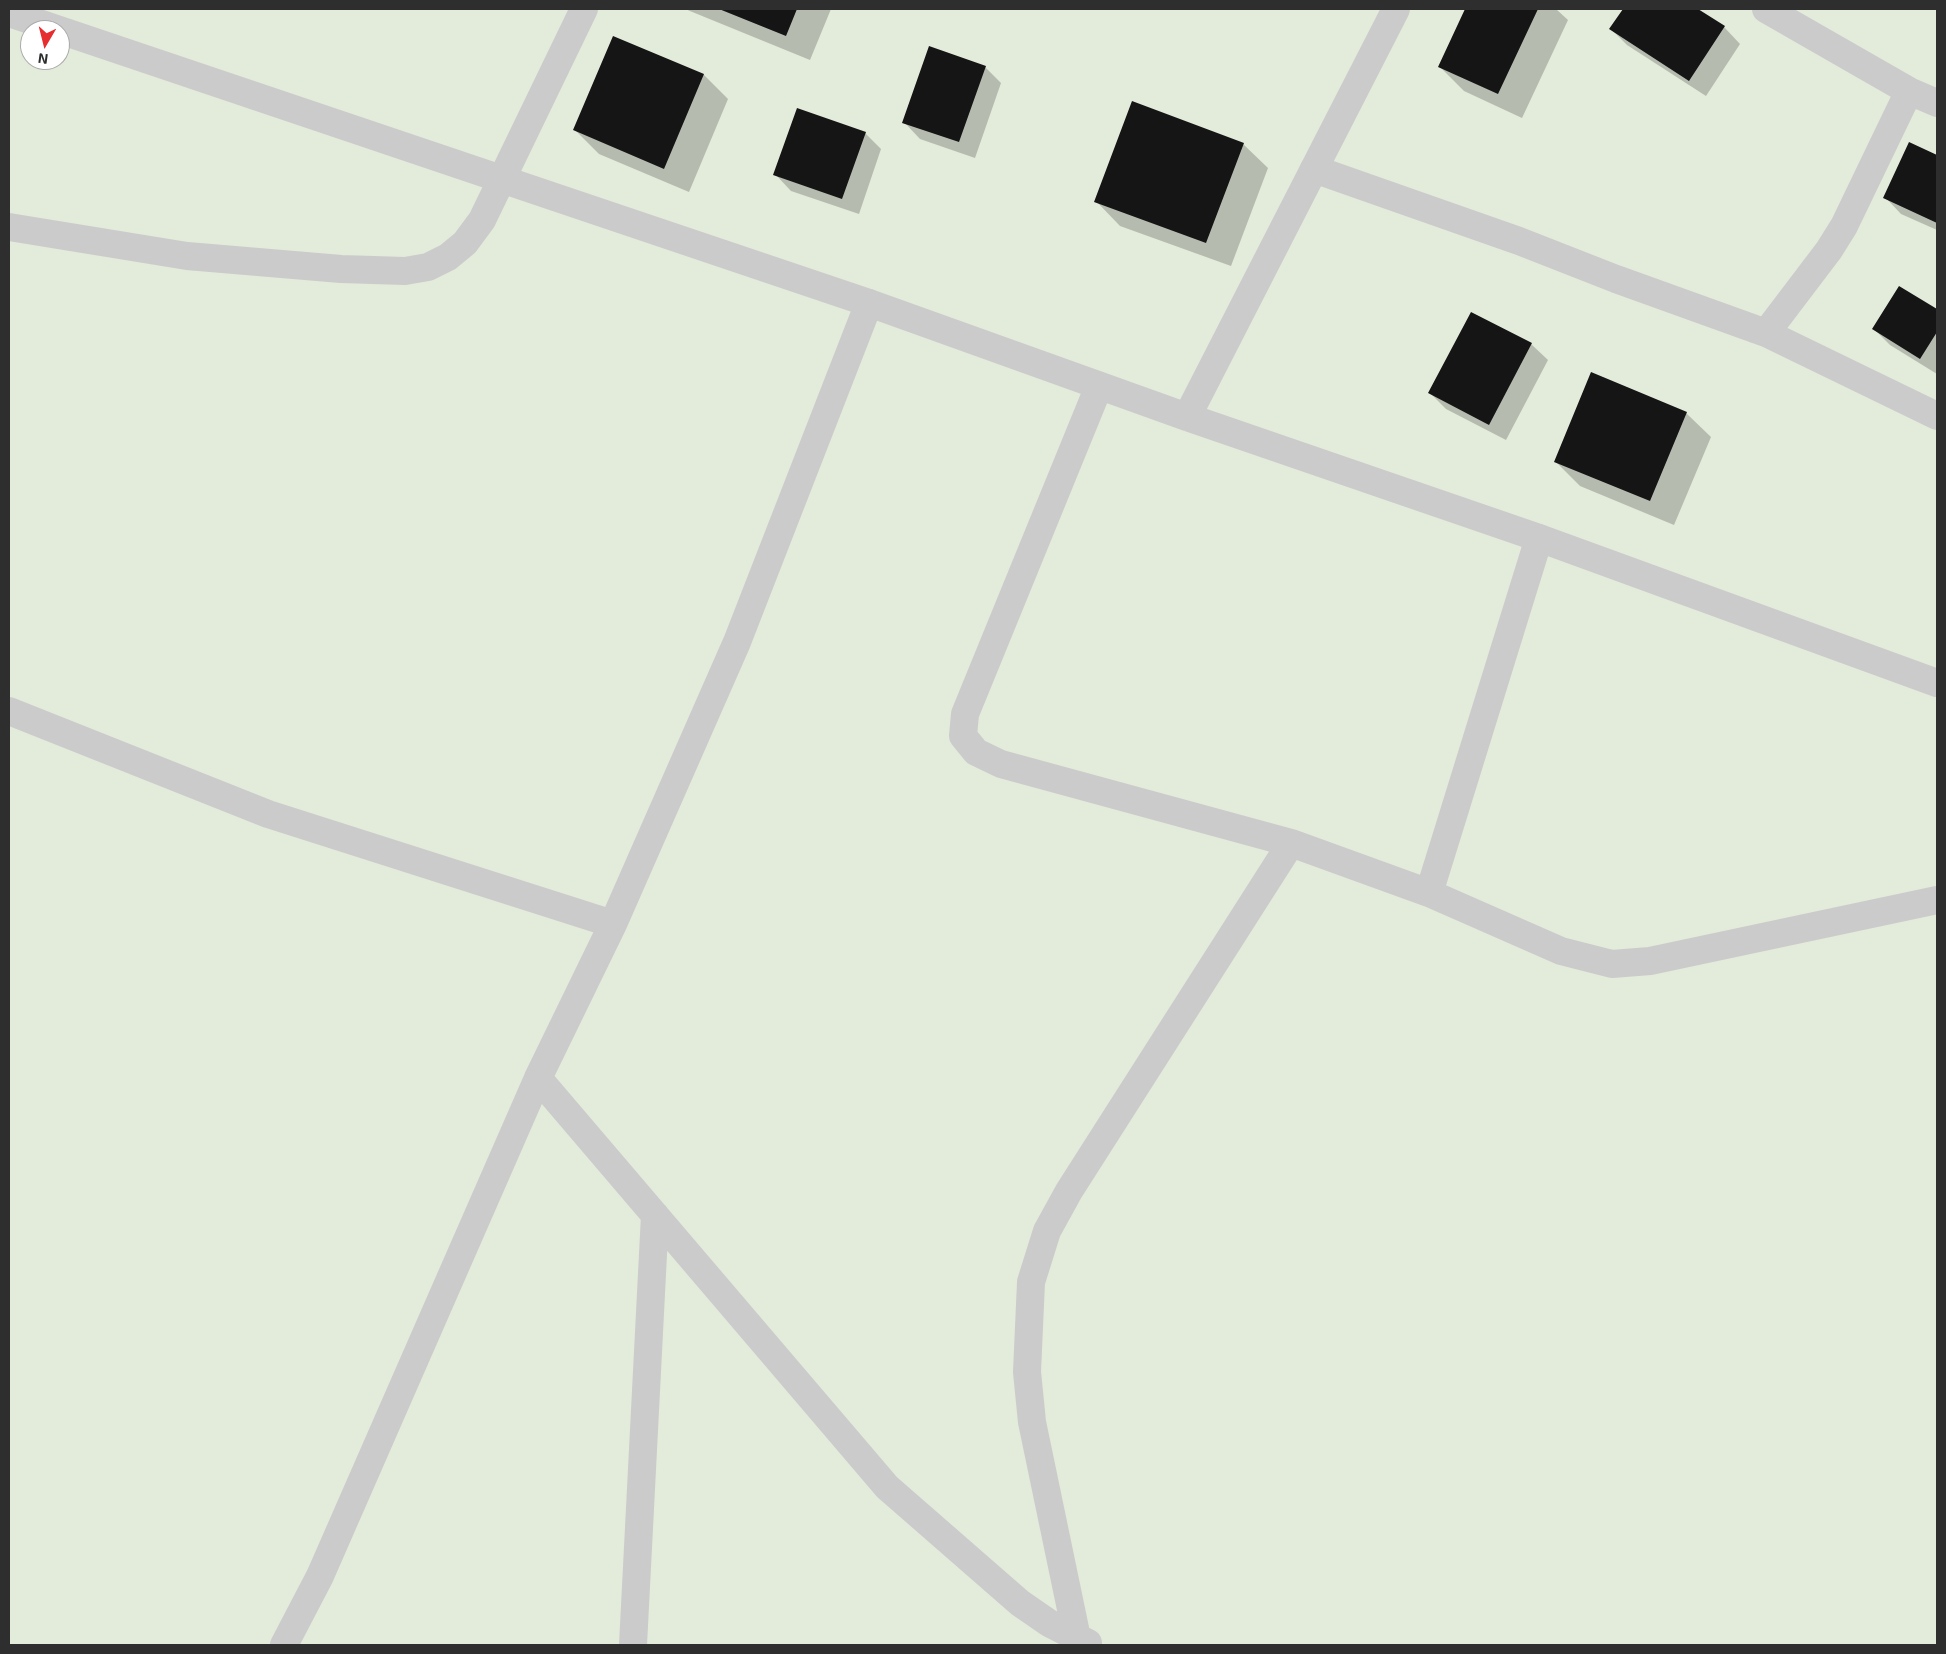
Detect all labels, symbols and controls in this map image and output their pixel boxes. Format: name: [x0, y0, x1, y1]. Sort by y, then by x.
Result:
north arrow: [20, 20, 70, 70]
text: N: [37, 50, 49, 68]

